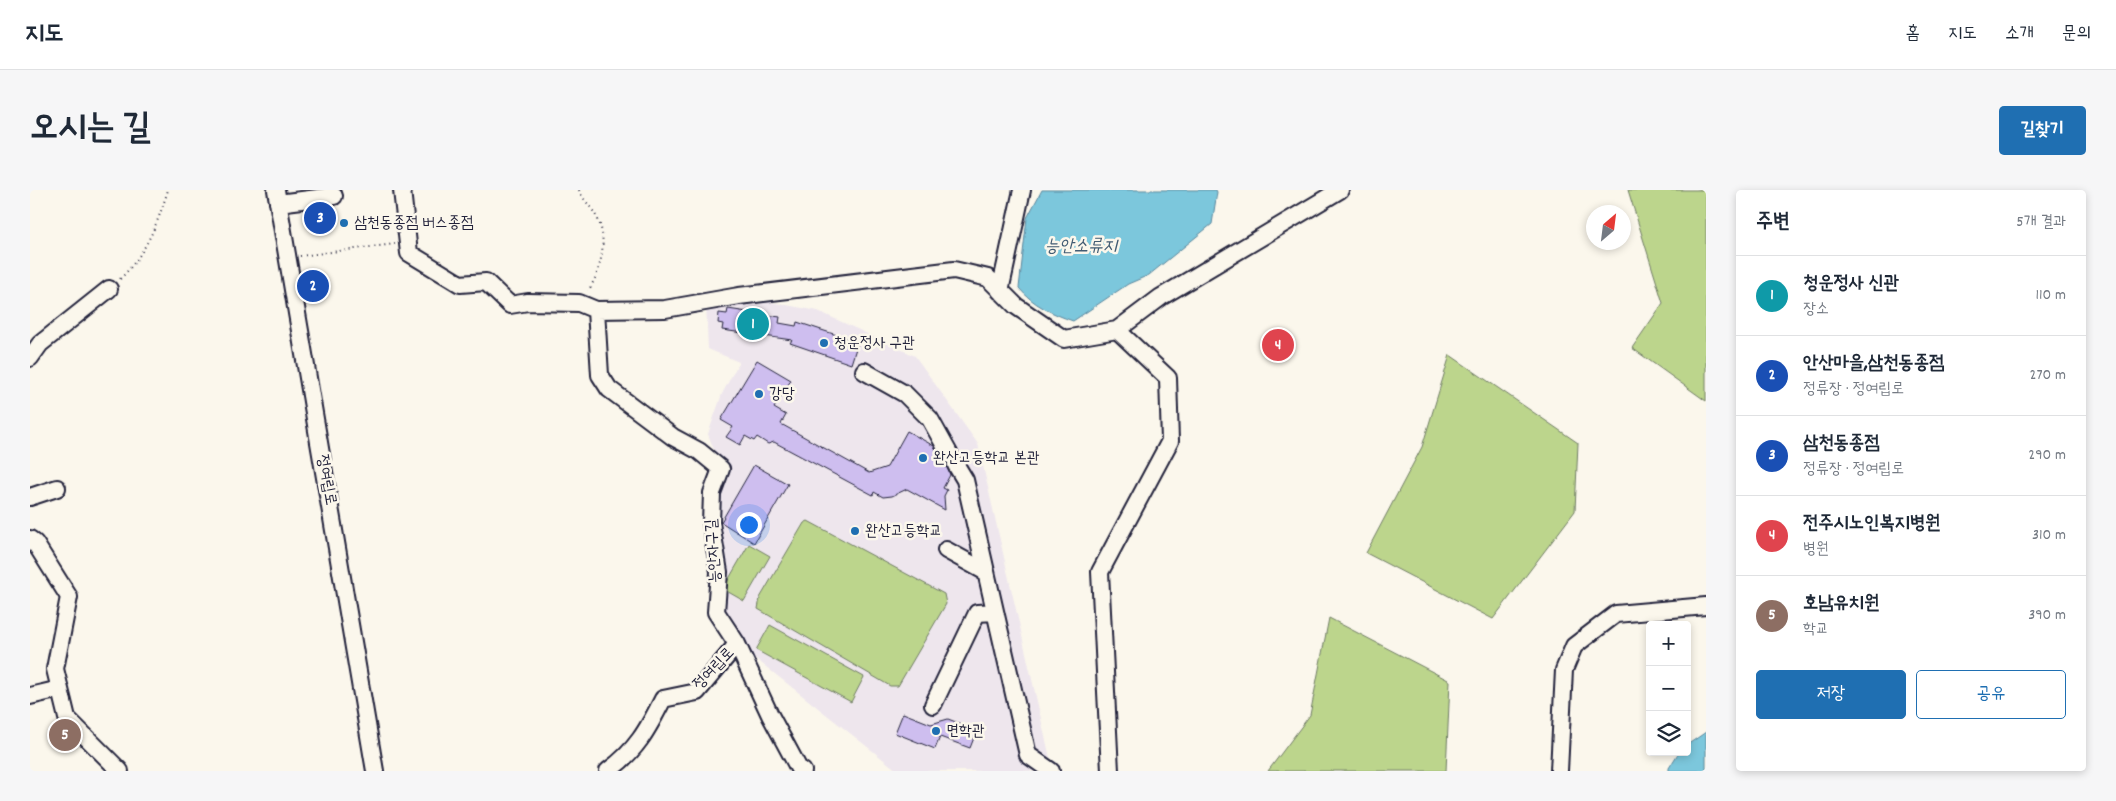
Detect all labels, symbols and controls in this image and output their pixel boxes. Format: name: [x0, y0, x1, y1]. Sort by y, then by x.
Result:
text: 지도: [25, 18, 64, 52]
text: 홈: [1906, 22, 1920, 47]
text: 지도: [1948, 22, 1977, 47]
text: 소개: [2005, 22, 2034, 47]
text: 문의: [2062, 22, 2091, 47]
text: 오시는 길: [30, 105, 151, 155]
button: 길찾기: [1999, 106, 2086, 155]
pin: 3: [304, 199, 336, 237]
north arrow: [1586, 205, 1631, 250]
text: 주변: [1756, 208, 1790, 238]
text: 5개 결과: [2016, 211, 2066, 234]
place label: 삼천동종점 버스종점: [354, 212, 474, 235]
marker: 삼천동종점 버스종점: [338, 217, 350, 229]
water label: 능안소류지: [1045, 235, 1120, 260]
pin: 2: [297, 267, 329, 305]
text: 청운정사 신관: [1803, 271, 1899, 298]
text: 1: [1770, 284, 1774, 307]
text: 110 m: [2036, 284, 2066, 307]
text: 장소: [1803, 298, 1829, 321]
pin: 1: [737, 305, 769, 343]
pin: 4: [1262, 326, 1294, 364]
place label: 청운정사 구관: [834, 332, 915, 355]
marker: 청운정사 구관: [818, 337, 830, 349]
text: 안산마을,삼천동종점: [1803, 351, 1944, 378]
text: 2: [1769, 364, 1776, 387]
text: 270 m: [2030, 364, 2066, 387]
text: 정류장 · 정여립로: [1803, 378, 1904, 401]
place label: 강당: [769, 383, 795, 406]
marker: 강당: [753, 388, 765, 400]
text: 삼천동종점: [1803, 431, 1879, 458]
text: 3: [1768, 444, 1776, 467]
text: 290 m: [2028, 444, 2066, 467]
place label: 완산고등학교 본관: [933, 447, 1040, 470]
marker: 완산고등학교 본관: [917, 452, 929, 464]
street label: 정여립로: [310, 453, 342, 507]
text: 정류장 · 정여립로: [1803, 458, 1904, 481]
text: 전주시노인복지병원: [1803, 511, 1941, 538]
your location: [736, 512, 762, 538]
street label: 능안자구길: [700, 518, 728, 584]
place label: 완산고등학교: [865, 520, 942, 543]
text: 4: [1769, 524, 1775, 547]
text: 310 m: [2032, 524, 2066, 547]
marker: 완산고등학교: [849, 525, 861, 537]
text: 병원: [1803, 538, 1829, 561]
text: 호남유치원: [1803, 591, 1879, 618]
text: 5: [1768, 604, 1776, 627]
text: 390 m: [2028, 604, 2066, 627]
text: 학교: [1803, 618, 1829, 641]
map controls: [1646, 621, 1691, 756]
button: +: [1646, 621, 1691, 666]
street label: 정여립로: [688, 642, 740, 696]
button: −: [1646, 666, 1691, 711]
button: 저장: [1756, 670, 1906, 719]
button: 공유: [1916, 670, 2066, 719]
button: layers: [1646, 711, 1691, 756]
pin: 5: [49, 716, 81, 754]
place label: 면학관: [946, 720, 985, 743]
marker: 면학관: [930, 725, 942, 737]

